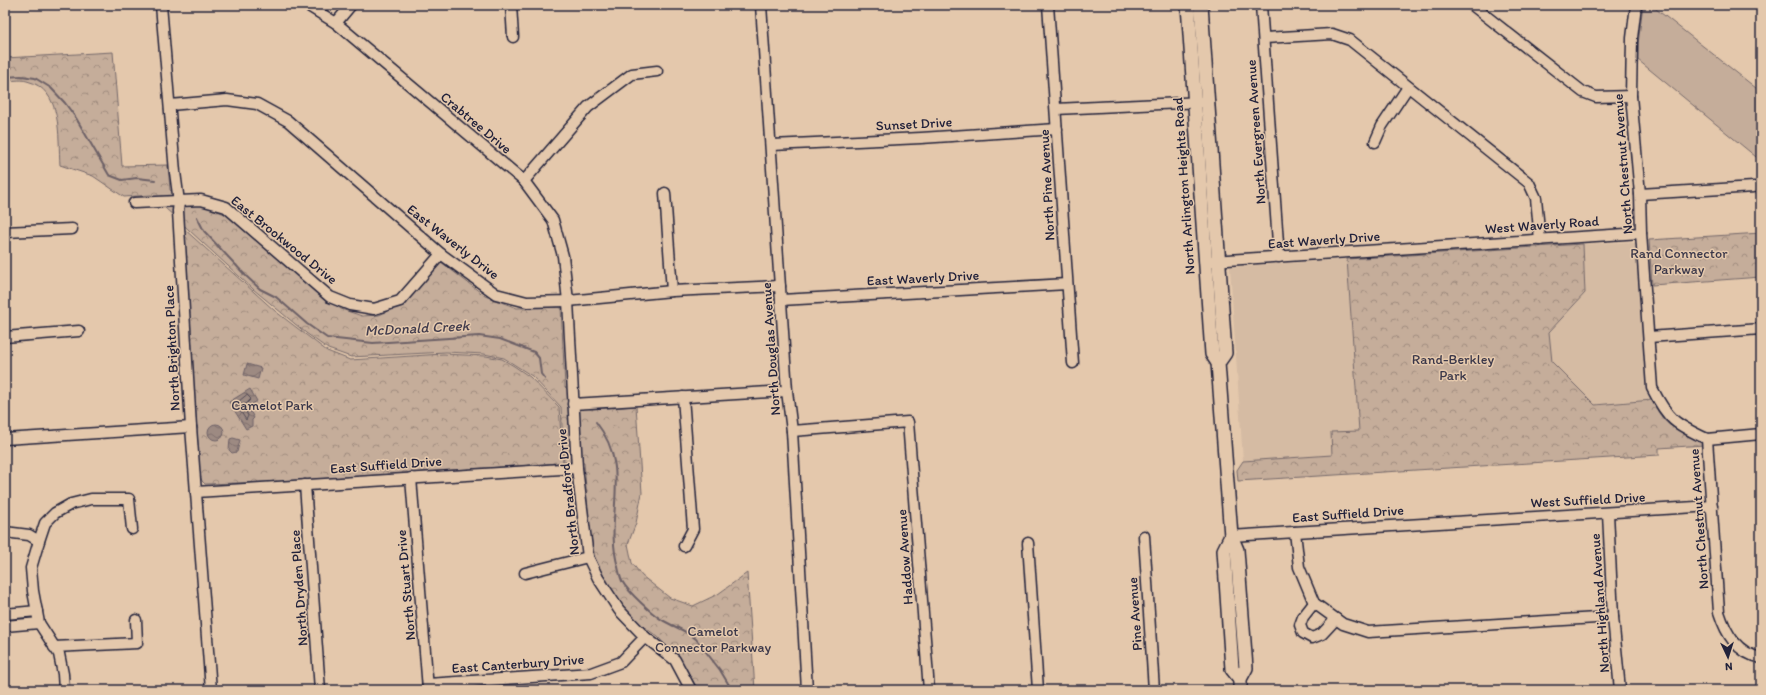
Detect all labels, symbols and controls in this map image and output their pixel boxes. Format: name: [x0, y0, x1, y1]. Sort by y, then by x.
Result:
street label: North Evergreen Avenue: [1242, 59, 1270, 205]
street label: Crabtree Drive: [437, 88, 515, 158]
street label: North Chestnut Avenue: [1610, 93, 1636, 235]
street label: North Arlington Heights Road: [1169, 96, 1199, 275]
street label: Sunset Drive: [875, 113, 953, 134]
street label: North Pine Avenue: [1036, 128, 1058, 241]
street label: East Brookwood Drive: [227, 192, 341, 288]
street label: East Waverly Drive: [403, 201, 503, 284]
street label: West Waverly Road: [1484, 213, 1600, 237]
street label: East Waverly Drive: [1267, 228, 1381, 252]
park label: Rand Connector Parkway: [1630, 245, 1728, 278]
street label: East Waverly Drive: [866, 267, 980, 289]
street label: North Douglas Avenue: [758, 282, 784, 416]
street label: North Brighton Place: [160, 284, 184, 411]
water label: McDonald Creek: [364, 316, 471, 340]
park label: Rand-Berkley Park: [1412, 351, 1495, 384]
park label: Camelot Park: [231, 397, 313, 414]
street label: North Bradford Drive: [553, 427, 583, 556]
street label: North Chestnut Avenue: [1686, 448, 1712, 590]
street label: East Suffield Drive: [330, 453, 443, 477]
street label: West Suffield Drive: [1530, 488, 1646, 511]
street label: East Suffield Drive: [1292, 502, 1405, 526]
street label: Haddow Avenue: [893, 508, 917, 605]
street label: North Dryden Place: [286, 529, 312, 647]
street label: North Stuart Drive: [393, 529, 419, 641]
street label: North Highland Avenue: [1587, 532, 1613, 673]
street label: Pine Avenue: [1124, 576, 1146, 651]
park label: Camelot Connector Parkway: [655, 623, 771, 656]
north arrow: [1708, 637, 1748, 677]
street label: East Canterbury Drive: [451, 651, 585, 677]
text: N: [1724, 660, 1733, 673]

